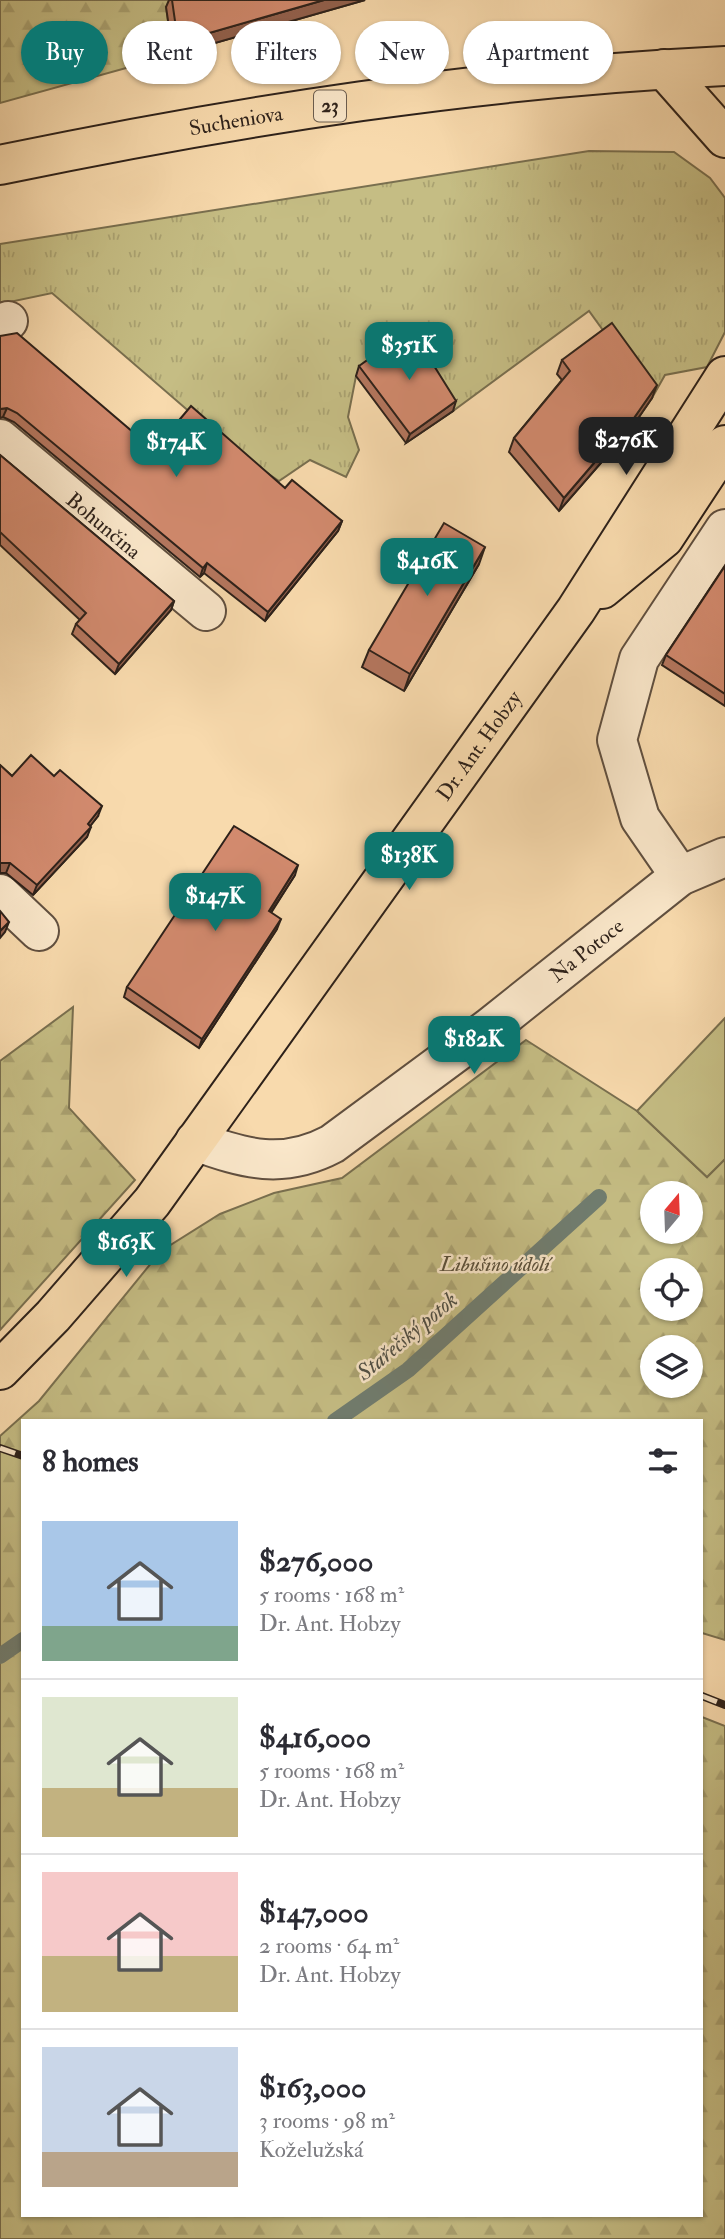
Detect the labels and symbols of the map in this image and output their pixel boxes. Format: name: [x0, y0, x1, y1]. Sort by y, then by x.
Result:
road number: 23: [314, 90, 346, 122]
street label: Sucheniova: [187, 100, 285, 142]
pin: $351K: [360, 322, 458, 382]
pin: $276K: [577, 418, 675, 477]
pin: $174K: [127, 420, 225, 479]
street label: Bohunčina: [60, 486, 147, 565]
pin: $416K: [378, 538, 476, 598]
street label: Dr. Ant. Hobzy: [430, 685, 528, 806]
pin: $138K: [360, 832, 458, 892]
pin: $147K: [166, 874, 264, 933]
street label: Na Potoce: [544, 912, 629, 988]
pin: $182K: [425, 1016, 523, 1076]
north arrow: [640, 1181, 704, 1244]
pin: $163K: [77, 1220, 175, 1279]
park label: Libušino údolí: [439, 1251, 553, 1278]
water label: Stařečský potok: [350, 1285, 464, 1387]

